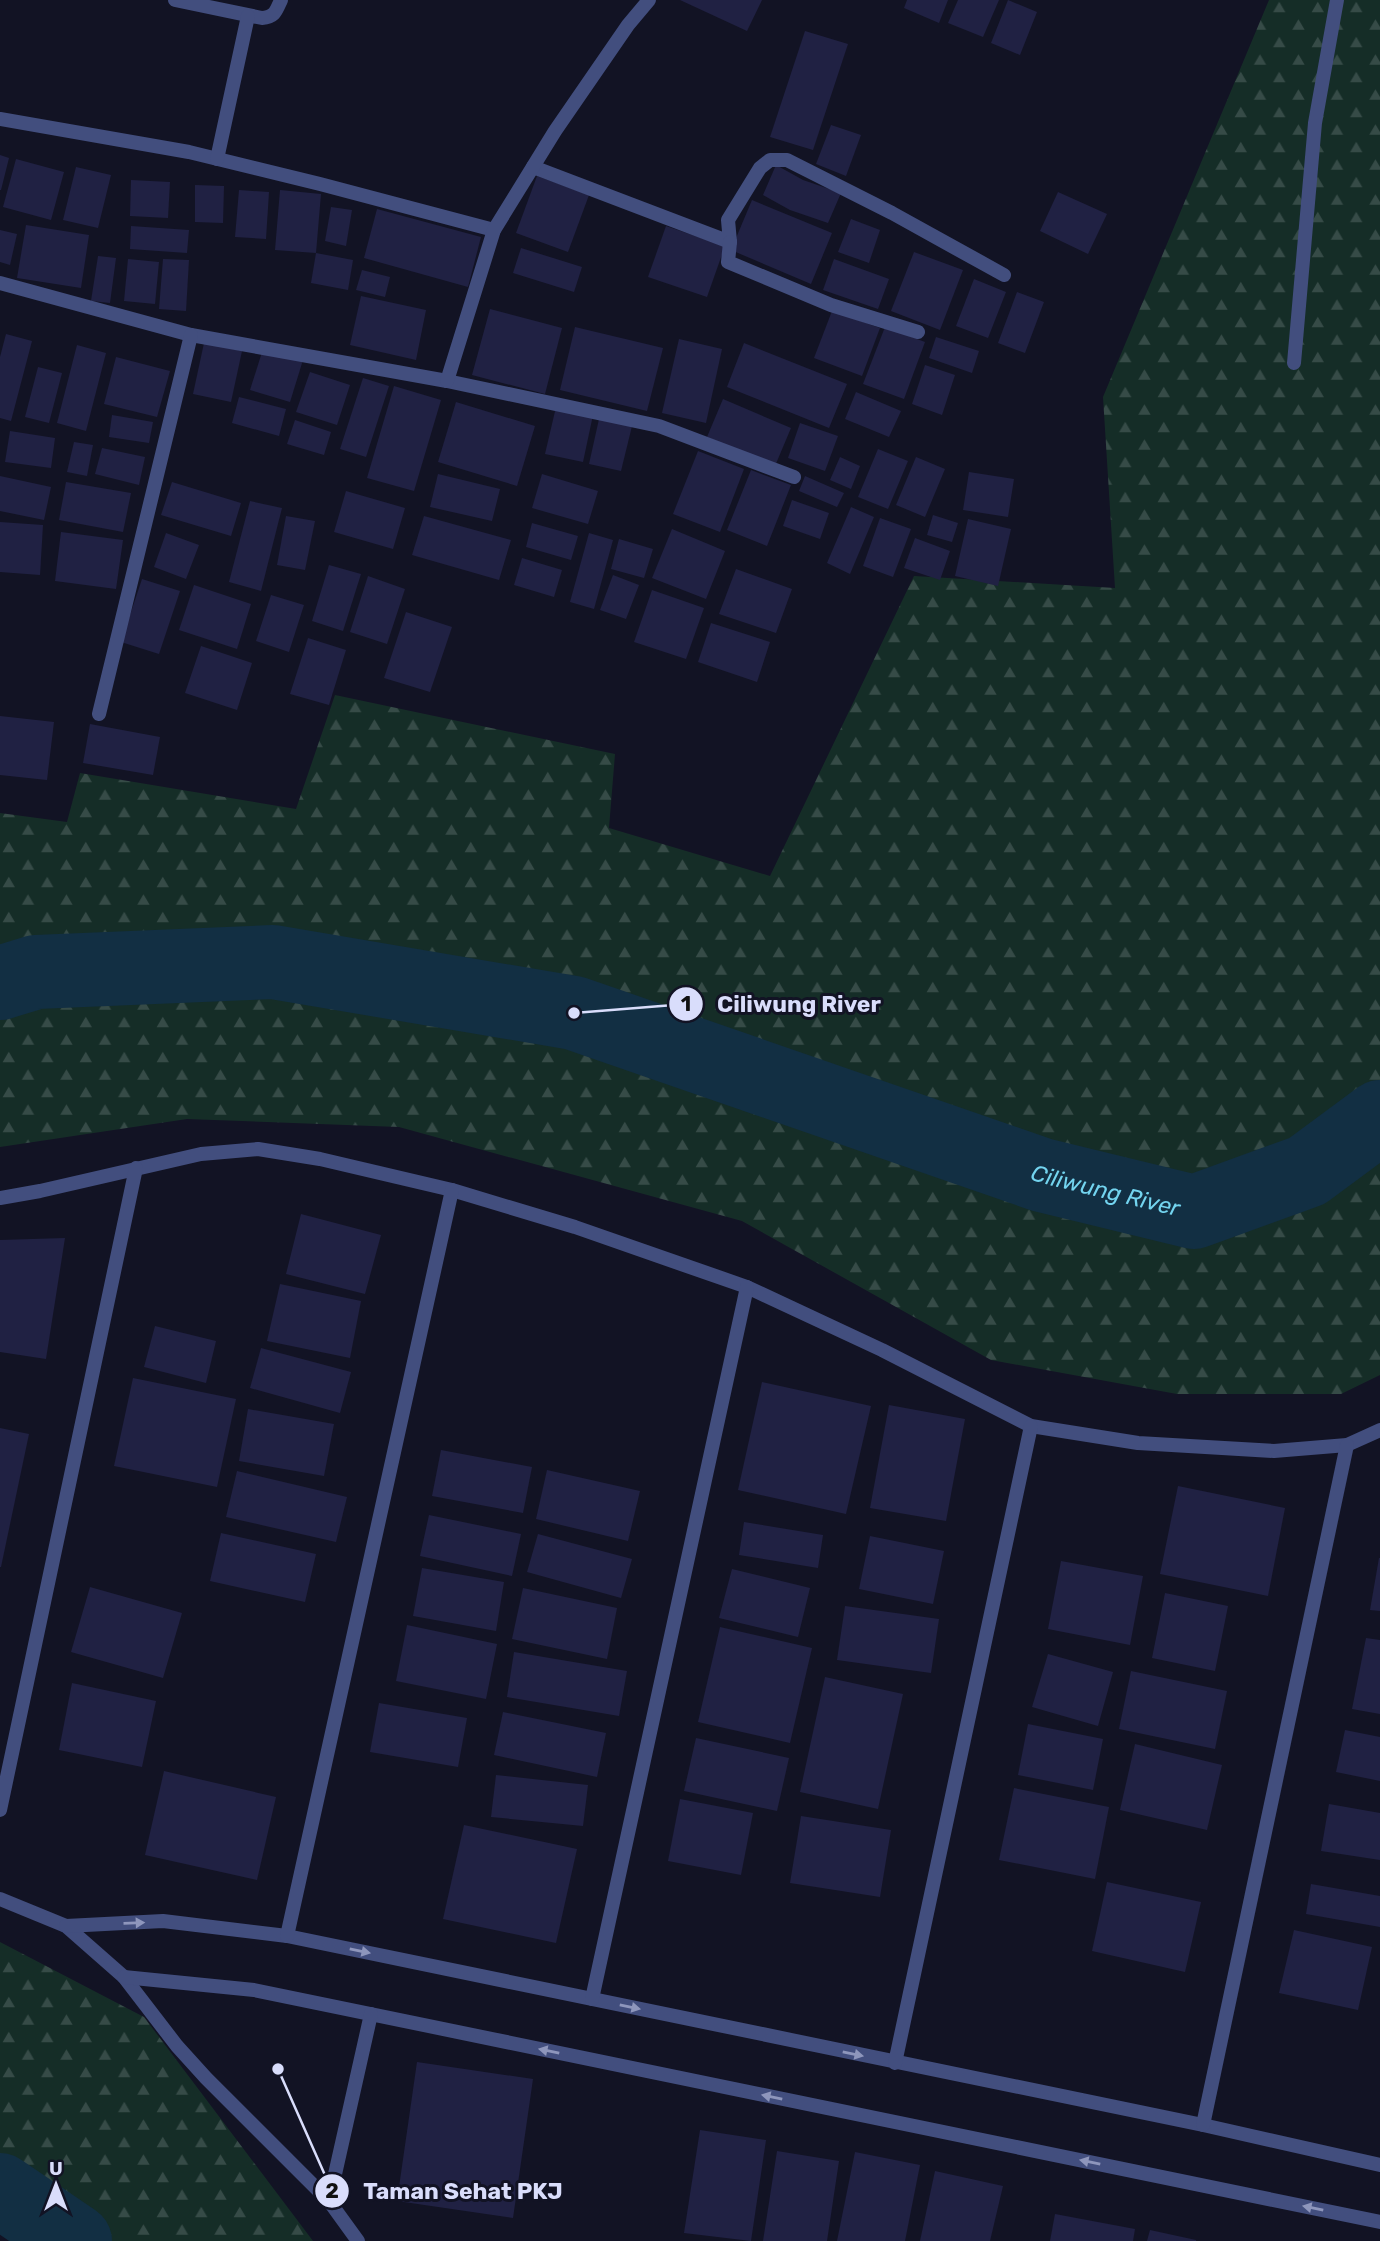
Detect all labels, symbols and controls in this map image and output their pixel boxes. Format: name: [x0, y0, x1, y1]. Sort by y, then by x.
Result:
callout: Ciliwung River: [668, 982, 895, 1026]
text: Ciliwung River: [717, 990, 882, 1018]
text: 1: [681, 991, 691, 1016]
water label: Ciliwung River: [1027, 1158, 1184, 1222]
one-way arrow: [124, 1917, 146, 1928]
one-way arrow: [349, 1945, 371, 1956]
one-way arrow: [619, 2002, 641, 2013]
one-way arrow: [538, 2045, 560, 2056]
one-way arrow: [842, 2049, 864, 2060]
one-way arrow: [761, 2091, 783, 2102]
north arrow: [21, 2150, 91, 2220]
text: U: [49, 2157, 63, 2180]
one-way arrow: [1079, 2157, 1101, 2168]
callout: Taman Sehat PKJ: [314, 2169, 577, 2213]
text: Taman Sehat PKJ: [363, 2177, 563, 2205]
text: 2: [325, 2178, 339, 2203]
one-way arrow: [1302, 2203, 1324, 2214]

